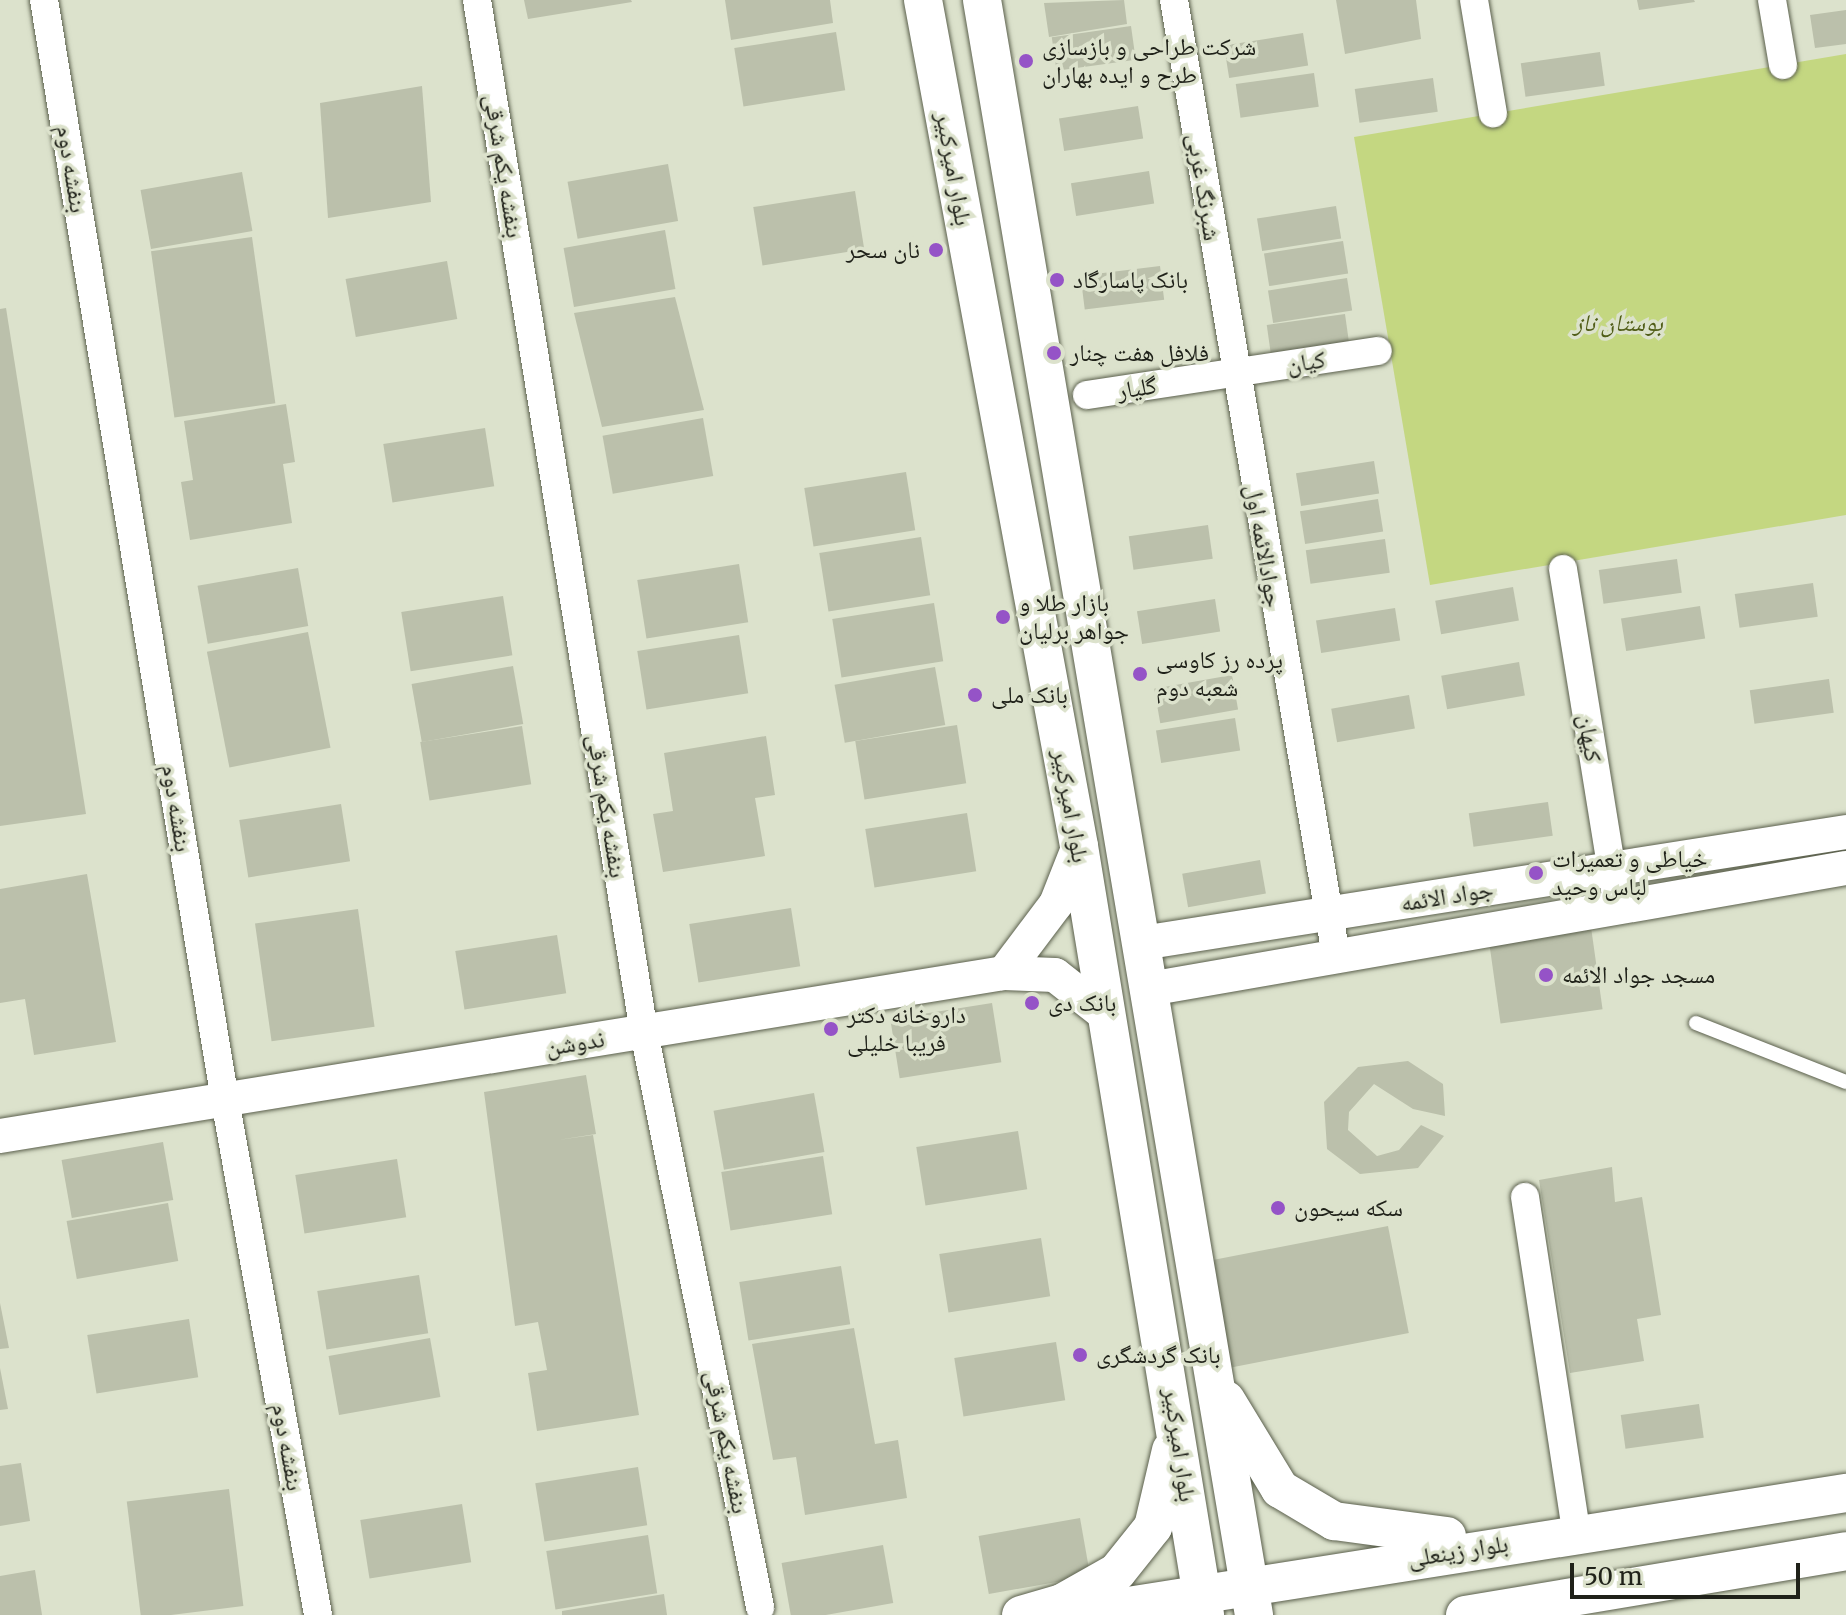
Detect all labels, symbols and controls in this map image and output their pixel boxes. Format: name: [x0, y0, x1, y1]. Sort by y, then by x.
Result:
place label: شرکت طراحی و بازسازی طرح و ایده بهاران: [1042, 33, 1256, 89]
marker: شرکت طراحی و بازسازی طرح و ایده بهاران: [1017, 52, 1035, 70]
street label: بنفشه یکم شرقی: [478, 92, 530, 240]
street label: بلوار امیرکبیر: [930, 110, 978, 228]
street label: بنفشه دوم: [51, 123, 93, 215]
street label: شبرنگ غربی: [1181, 131, 1227, 243]
place label: نان سحر: [846, 236, 920, 264]
marker: نان سحر: [927, 241, 945, 259]
place label: بانک پاسارگاد: [1073, 266, 1188, 294]
marker: بانک پاسارگاد: [1048, 271, 1066, 289]
park label: بوستان ناز: [1573, 309, 1663, 337]
place label: فلافل هفت چنار: [1070, 339, 1209, 367]
marker: فلافل هفت چنار: [1045, 344, 1063, 362]
street label: کیان: [1285, 345, 1327, 379]
street label: گلیار: [1115, 371, 1159, 405]
street label: جوادالائمه اول: [1239, 482, 1289, 610]
place label: بازار طلا و جواهر برلیان: [1019, 589, 1129, 645]
marker: بازار طلا و جواهر برلیان: [994, 608, 1012, 626]
place label: پرده رز کاوسی شعبه دوم: [1156, 646, 1283, 702]
marker: پرده رز کاوسی شعبه دوم: [1131, 665, 1149, 683]
place label: بانک ملی: [991, 681, 1068, 709]
marker: بانک ملی: [966, 686, 984, 704]
street label: کیهان: [1572, 712, 1608, 764]
street label: بنفشه یکم شرقی: [581, 732, 633, 880]
street label: بلوار امیرکبیر: [1047, 747, 1095, 865]
street label: بنفشه دوم: [156, 762, 198, 854]
place label: خیاطی و تعمیرات لباس وحید: [1552, 845, 1708, 901]
marker: خیاطی و تعمیرات لباس وحید: [1527, 864, 1545, 882]
street label: جواد الائمه: [1399, 874, 1495, 918]
place label: مسجد جواد الائمه: [1562, 961, 1715, 989]
marker: مسجد جواد الائمه: [1537, 966, 1555, 984]
place label: بانک دی: [1048, 989, 1116, 1017]
marker: بانک دی: [1023, 994, 1041, 1012]
place label: داروخانه دکتر فریبا خلیلی: [847, 1001, 966, 1057]
marker: داروخانه دکتر فریبا خلیلی: [822, 1020, 840, 1038]
street label: ندوشن: [544, 1024, 606, 1062]
place label: سکه سیحون: [1294, 1194, 1403, 1222]
marker: سکه سیحون: [1269, 1199, 1287, 1217]
place label: بانک گردشگری: [1096, 1341, 1221, 1369]
marker: بانک گردشگری: [1071, 1346, 1089, 1364]
street label: بنفشه یکم شرقی: [699, 1368, 755, 1516]
street label: بلوار امیرکبیر: [1158, 1386, 1202, 1504]
street label: بنفشه دوم: [266, 1401, 310, 1493]
street label: بلوار زینعلی: [1406, 1529, 1510, 1573]
scale bar: [1574, 1547, 1804, 1597]
text: 50 m: [1584, 1561, 1643, 1592]

